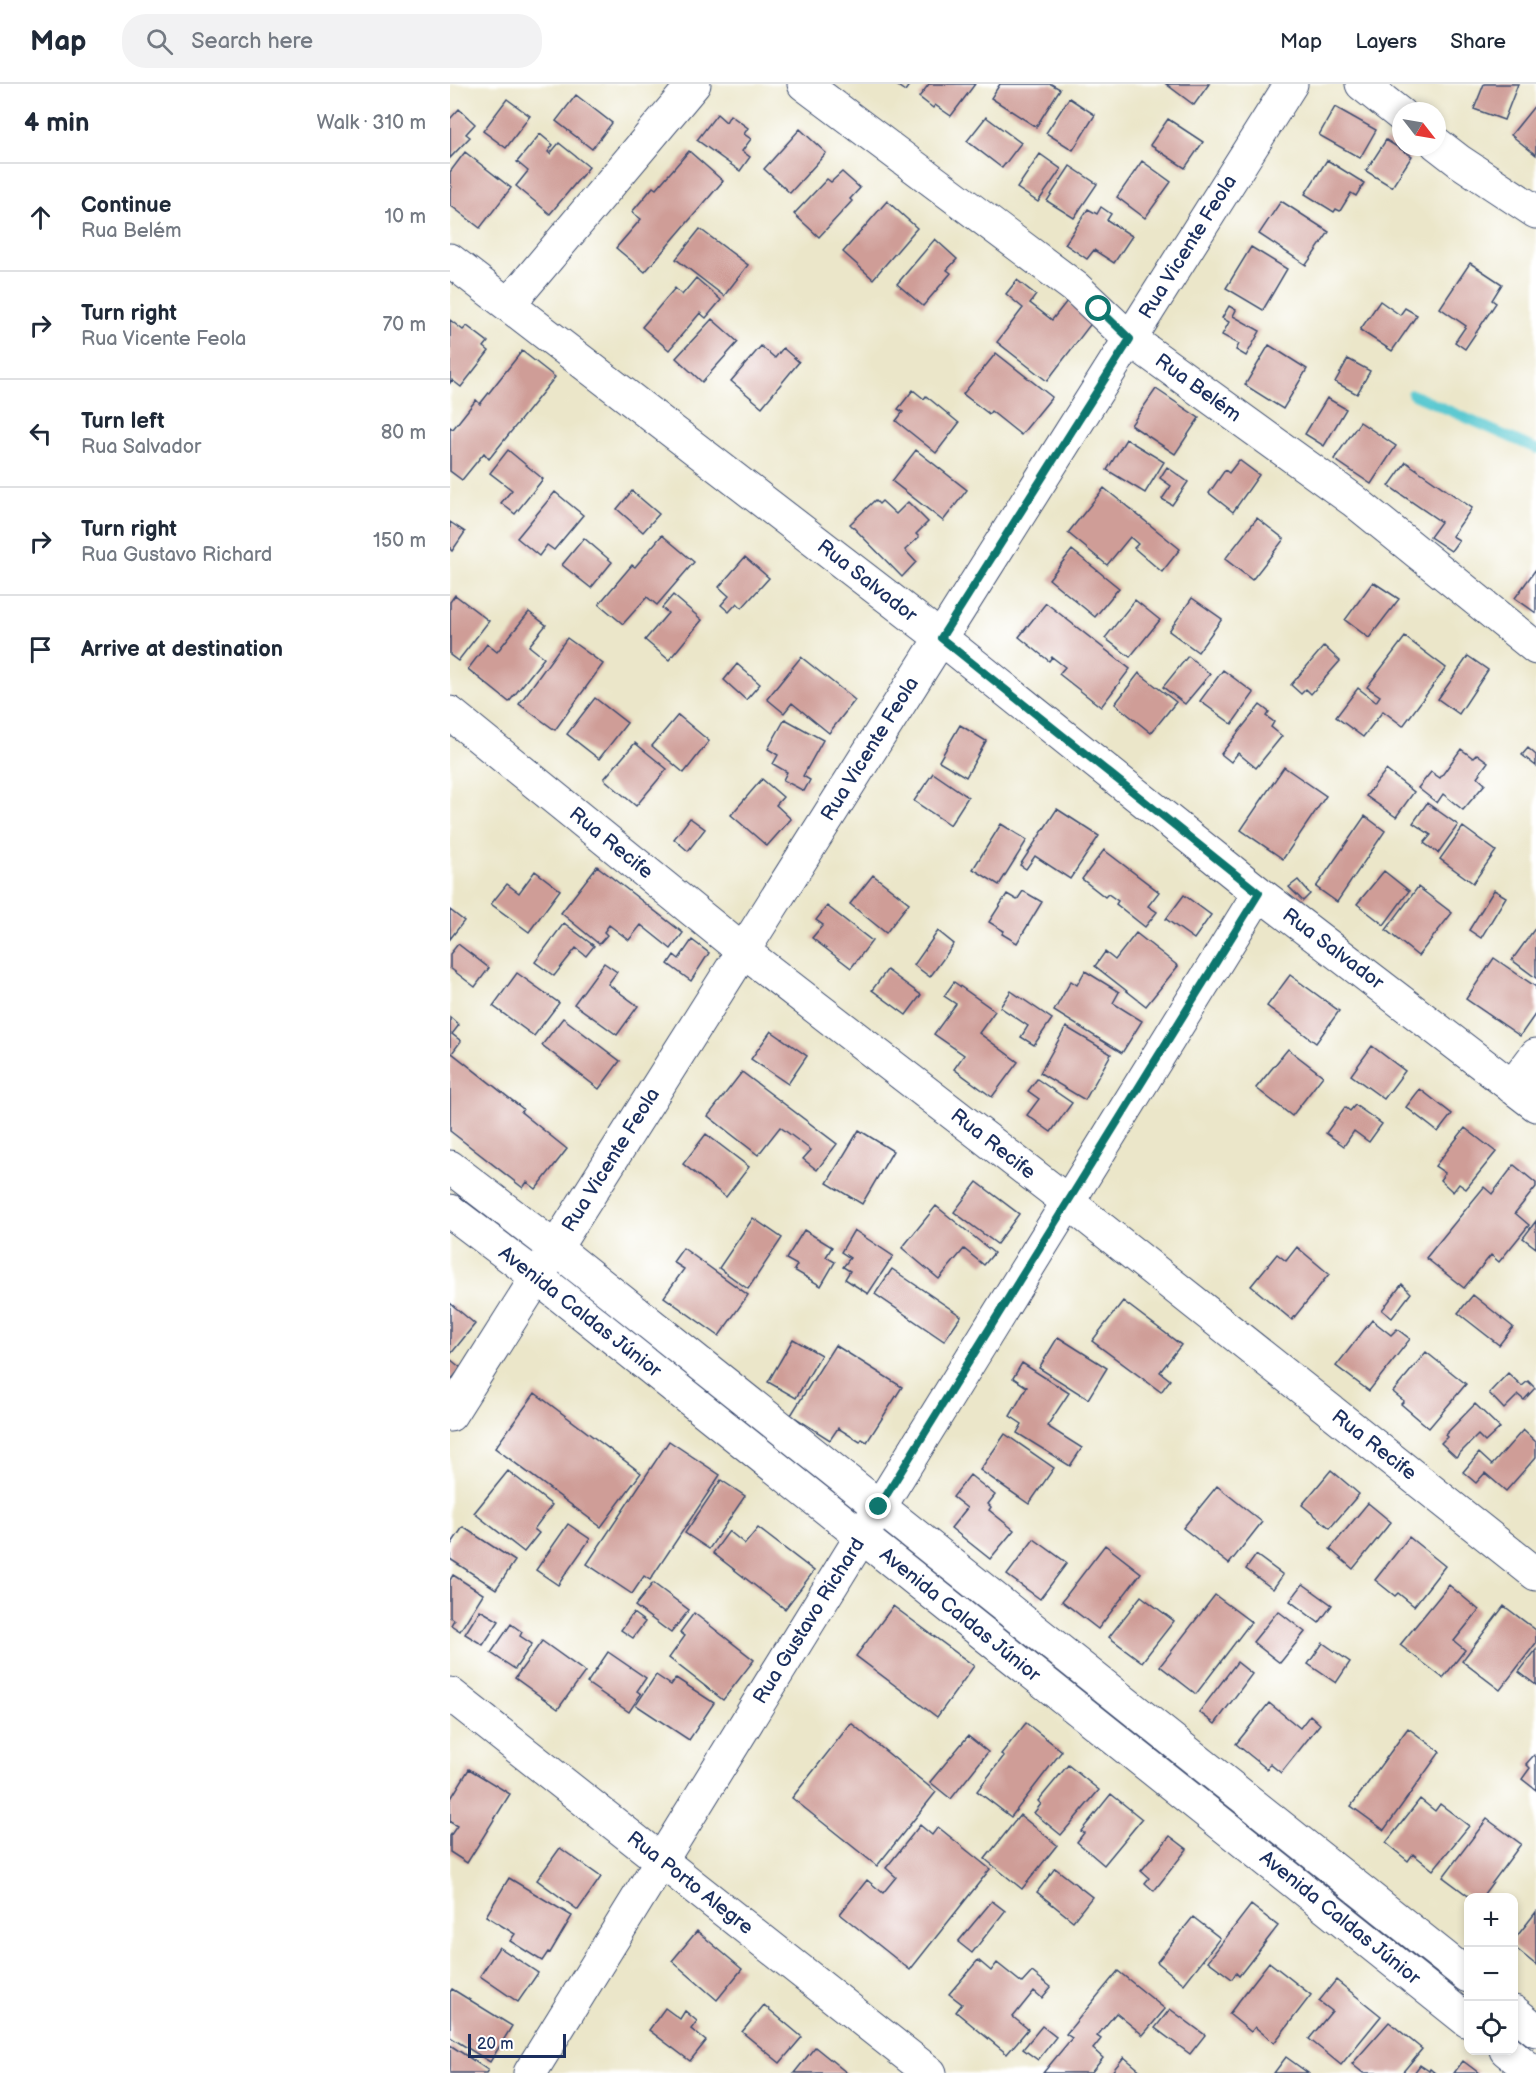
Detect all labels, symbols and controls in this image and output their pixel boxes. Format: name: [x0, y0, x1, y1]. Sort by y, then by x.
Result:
search box: [122, 14, 542, 68]
text: Map: [30, 25, 86, 58]
icon: search: [143, 25, 176, 58]
text: Search here: [191, 28, 313, 55]
text: Map: [1280, 29, 1322, 54]
text: Layers: [1355, 29, 1417, 54]
text: Share: [1450, 29, 1506, 54]
north arrow: [1392, 102, 1446, 156]
text: 4 min: [24, 108, 89, 139]
text: Walk · 310 m: [317, 111, 426, 135]
street label: Rua Vicente Feola: [1134, 171, 1242, 323]
text: Continue: [81, 192, 171, 219]
icon: ahead: [24, 201, 57, 234]
text: 10 m: [385, 205, 426, 229]
text: Rua Belém: [81, 219, 182, 243]
route start: [1085, 295, 1111, 321]
text: Turn right: [81, 300, 177, 327]
icon: right: [24, 309, 57, 342]
text: 70 m: [382, 313, 426, 337]
text: Rua Vicente Feola: [81, 327, 246, 351]
street label: Rua Belém: [1150, 349, 1246, 427]
text: Turn left: [81, 408, 165, 435]
icon: left: [24, 417, 57, 450]
text: 80 m: [381, 421, 426, 445]
text: Rua Salvador: [81, 435, 201, 459]
text: Turn right: [81, 516, 177, 543]
icon: right: [24, 525, 57, 558]
text: 150 m: [373, 529, 426, 553]
street label: Rua Salvador: [812, 535, 922, 628]
text: Rua Gustavo Richard: [81, 543, 272, 567]
icon: arrive: [24, 633, 57, 666]
text: Arrive at destination: [81, 636, 283, 663]
street label: Rua Vicente Feola: [816, 673, 924, 825]
street label: Rua Recife: [564, 802, 658, 884]
street label: Rua Salvador: [1278, 903, 1389, 995]
street label: Rua Vicente Feola: [557, 1084, 665, 1236]
street label: Rua Recife: [946, 1104, 1040, 1185]
street label: Avenida Caldas Júnior: [494, 1241, 667, 1383]
street label: Rua Recife: [1327, 1405, 1421, 1486]
route end: [865, 1493, 891, 1519]
street label: Rua Gustavo Richard: [748, 1534, 870, 1708]
street label: Avenida Caldas Júnior: [875, 1543, 1046, 1688]
street label: Rua Porto Alegre: [622, 1826, 758, 1940]
street label: Avenida Caldas Júnior: [1255, 1846, 1426, 1991]
map controls: [1464, 1893, 1518, 2055]
button: +: [1464, 1893, 1518, 1947]
button: −: [1464, 1947, 1518, 2001]
button: locate: [1464, 2001, 1518, 2055]
scale bar: [468, 2031, 566, 2058]
text: 20 m: [477, 2035, 513, 2054]

